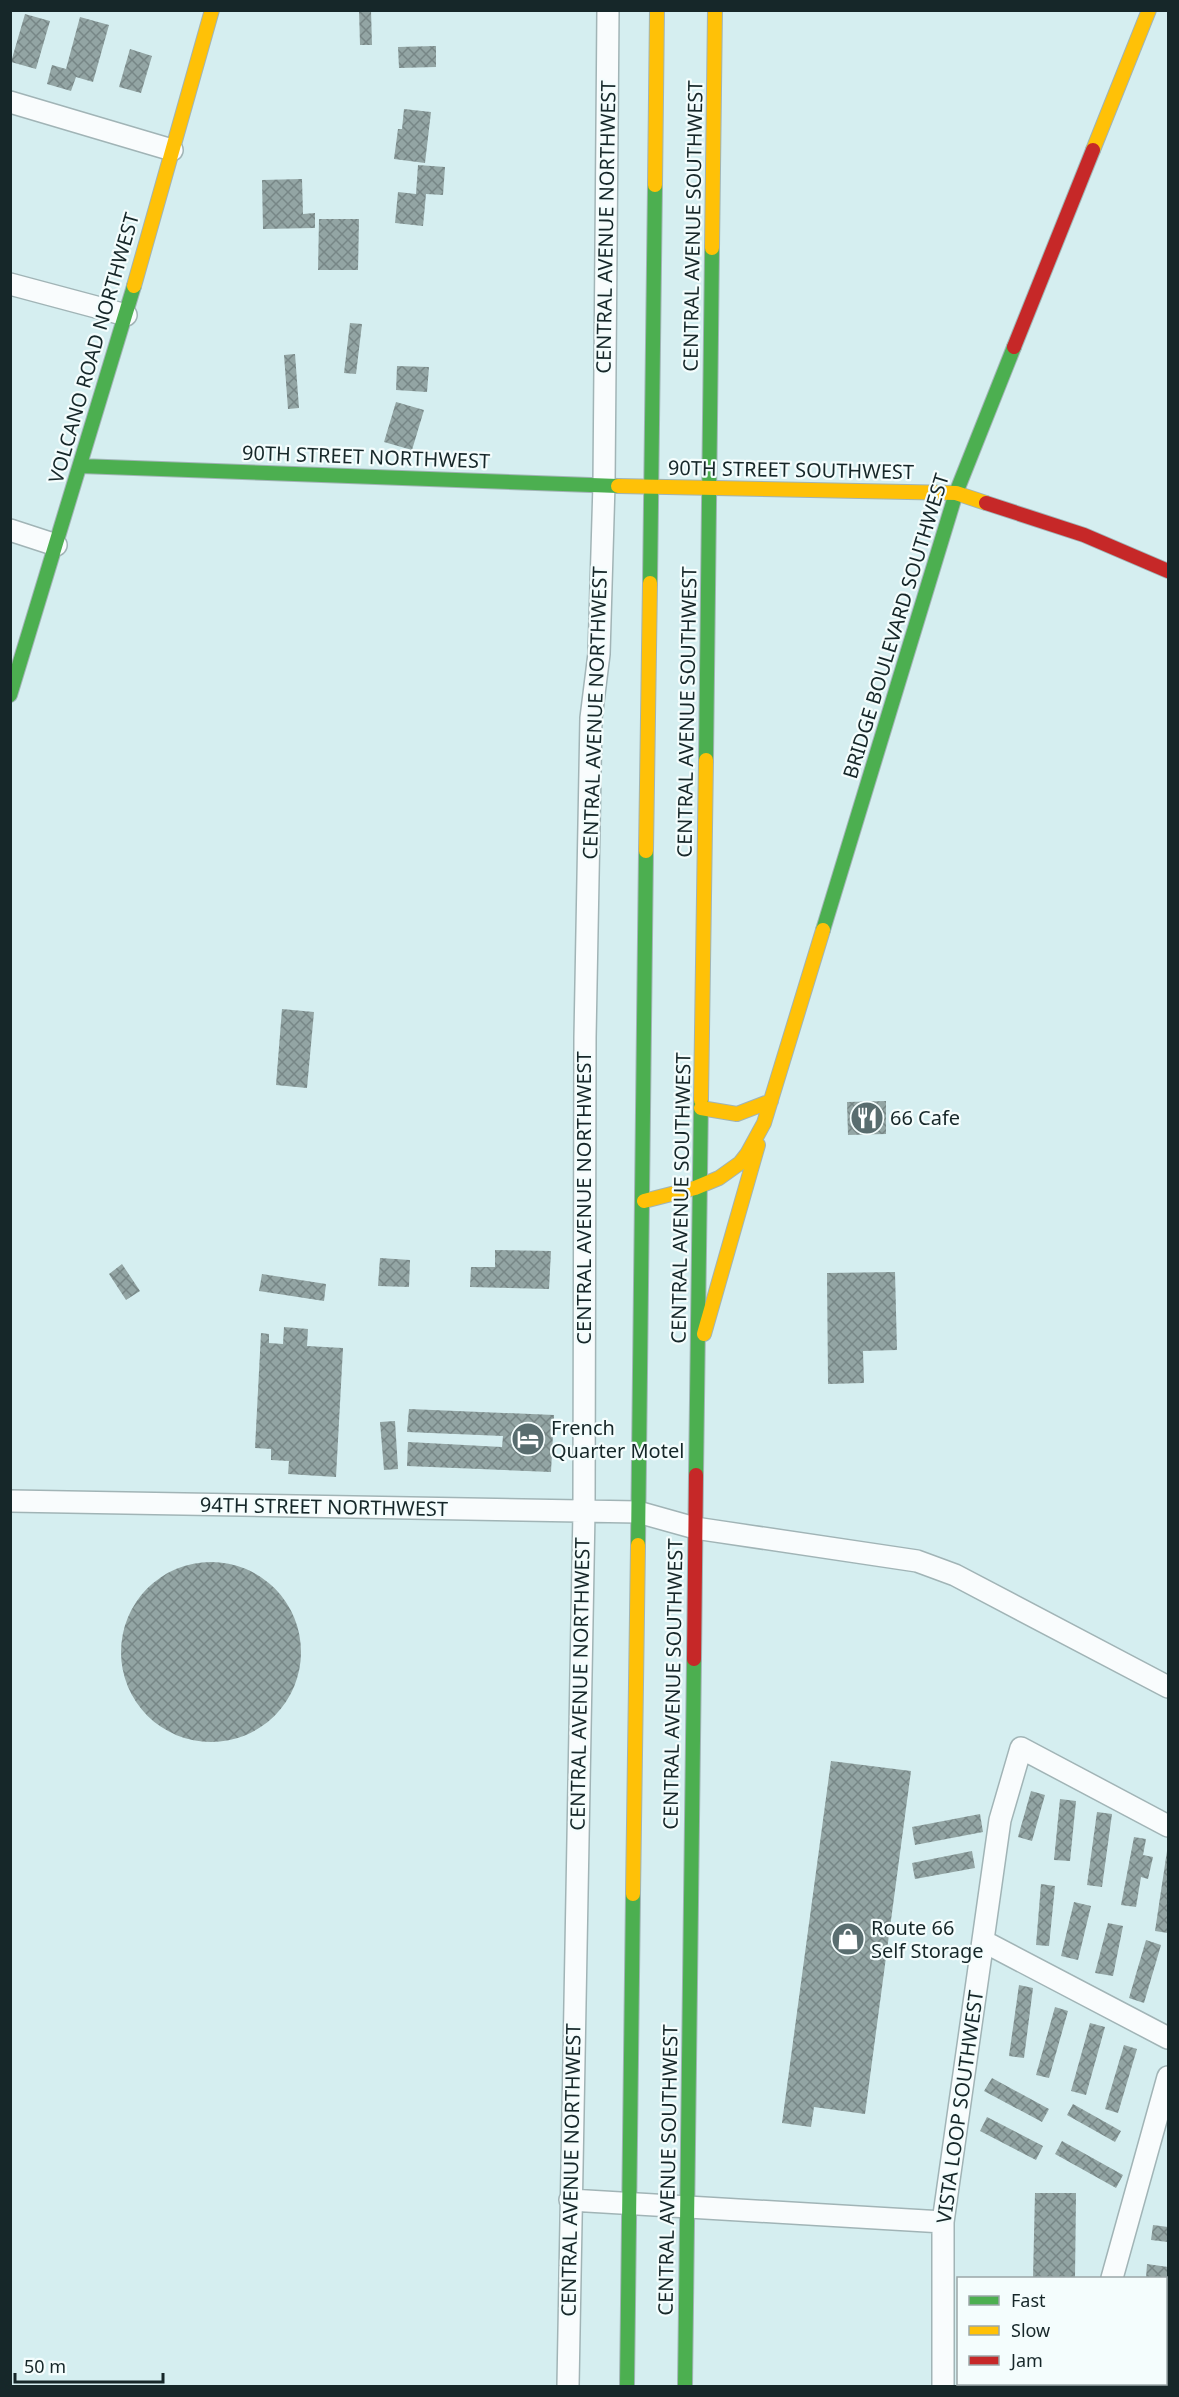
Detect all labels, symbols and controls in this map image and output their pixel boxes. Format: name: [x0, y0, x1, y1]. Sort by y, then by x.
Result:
street label: CENTRAL AVENUE NORTHWEST: [589, 80, 622, 374]
street label: CENTRAL AVENUE SOUTHWEST: [676, 80, 709, 372]
street label: VOLCANO ROAD NORTHWEST: [42, 209, 145, 486]
street label: 90TH STREET NORTHWEST: [242, 439, 490, 474]
street label: 90TH STREET SOUTHWEST: [668, 454, 914, 485]
street label: BRIDGE BOULEVARD SOUTHWEST: [836, 470, 955, 782]
street label: CENTRAL AVENUE NORTHWEST: [576, 566, 613, 860]
street label: CENTRAL AVENUE SOUTHWEST: [670, 566, 703, 858]
street label: CENTRAL AVENUE NORTHWEST: [570, 1051, 597, 1345]
street label: CENTRAL AVENUE SOUTHWEST: [664, 1052, 697, 1344]
restaurant icon: 66 Cafe: [849, 1100, 885, 1136]
place label: 66 Cafe: [890, 1104, 960, 1131]
place label: French Quarter Motel: [551, 1414, 684, 1464]
hotel icon: French Quarter Motel: [510, 1421, 546, 1457]
street label: 94TH STREET NORTHWEST: [200, 1491, 448, 1522]
street label: CENTRAL AVENUE NORTHWEST: [563, 1537, 596, 1831]
street label: CENTRAL AVENUE SOUTHWEST: [656, 1538, 689, 1830]
place label: Route 66 Self Storage: [871, 1914, 983, 1964]
shop icon: Route 66 Self Storage: [830, 1921, 866, 1957]
street label: VISTA LOOP SOUTHWEST: [930, 1989, 989, 2225]
street label: CENTRAL AVENUE NORTHWEST: [554, 2023, 587, 2317]
street label: CENTRAL AVENUE SOUTHWEST: [651, 2024, 684, 2316]
legend: [957, 2277, 1167, 2385]
text: Fast: [1011, 2288, 1046, 2312]
text: Slow: [1011, 2318, 1050, 2342]
scale bar: [15, 2346, 164, 2384]
text: Jam: [1009, 2348, 1043, 2372]
text: 50 m: [24, 2354, 66, 2378]

